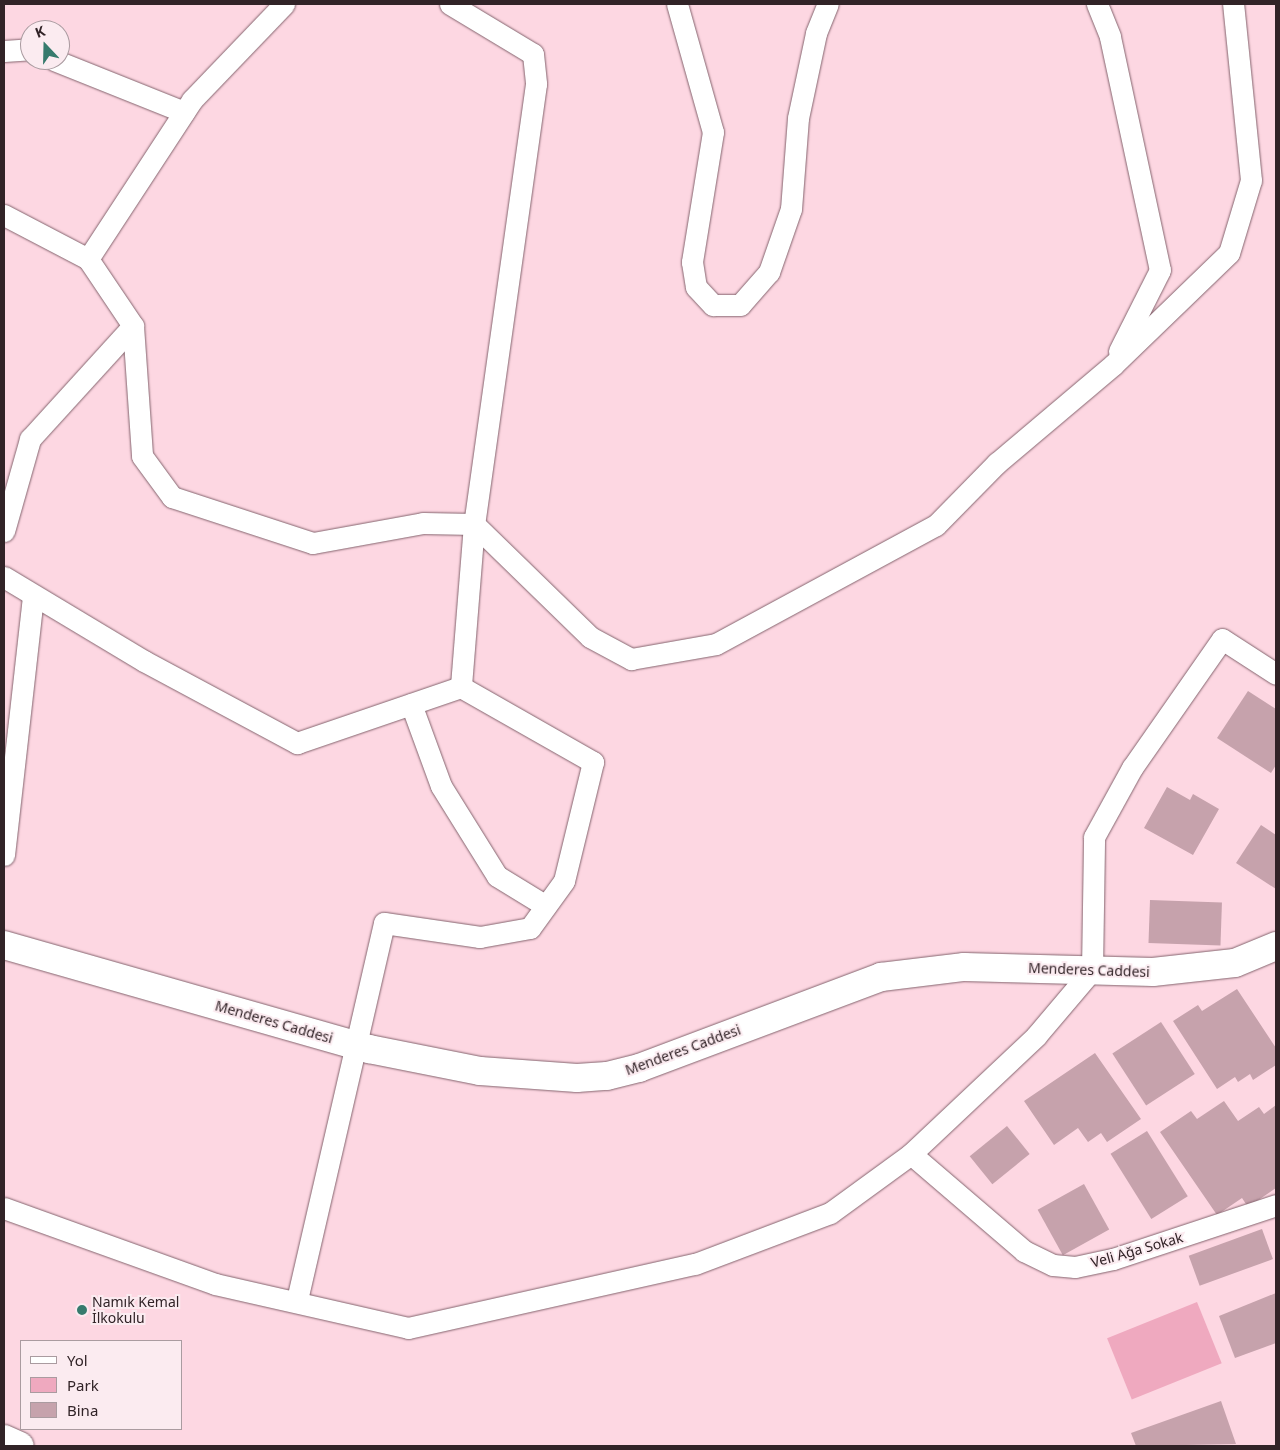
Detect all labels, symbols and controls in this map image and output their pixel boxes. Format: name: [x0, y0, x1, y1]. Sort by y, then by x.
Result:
north arrow: [20, 20, 70, 70]
text: K: [32, 21, 48, 42]
street label: Menderes Caddesi: [1028, 959, 1150, 981]
street label: Menderes Caddesi: [213, 997, 335, 1047]
street label: Menderes Caddesi: [623, 1021, 743, 1079]
street label: Veli Ağa Sokak: [1089, 1229, 1185, 1271]
place label: Namık Kemal İlkokulu: [92, 1294, 179, 1326]
marker: Namık Kemal İlkokulu: [76, 1304, 88, 1316]
legend: [20, 1340, 182, 1430]
text: Yol: [67, 1350, 88, 1370]
text: Park: [67, 1375, 99, 1395]
text: Bina: [67, 1400, 98, 1420]

